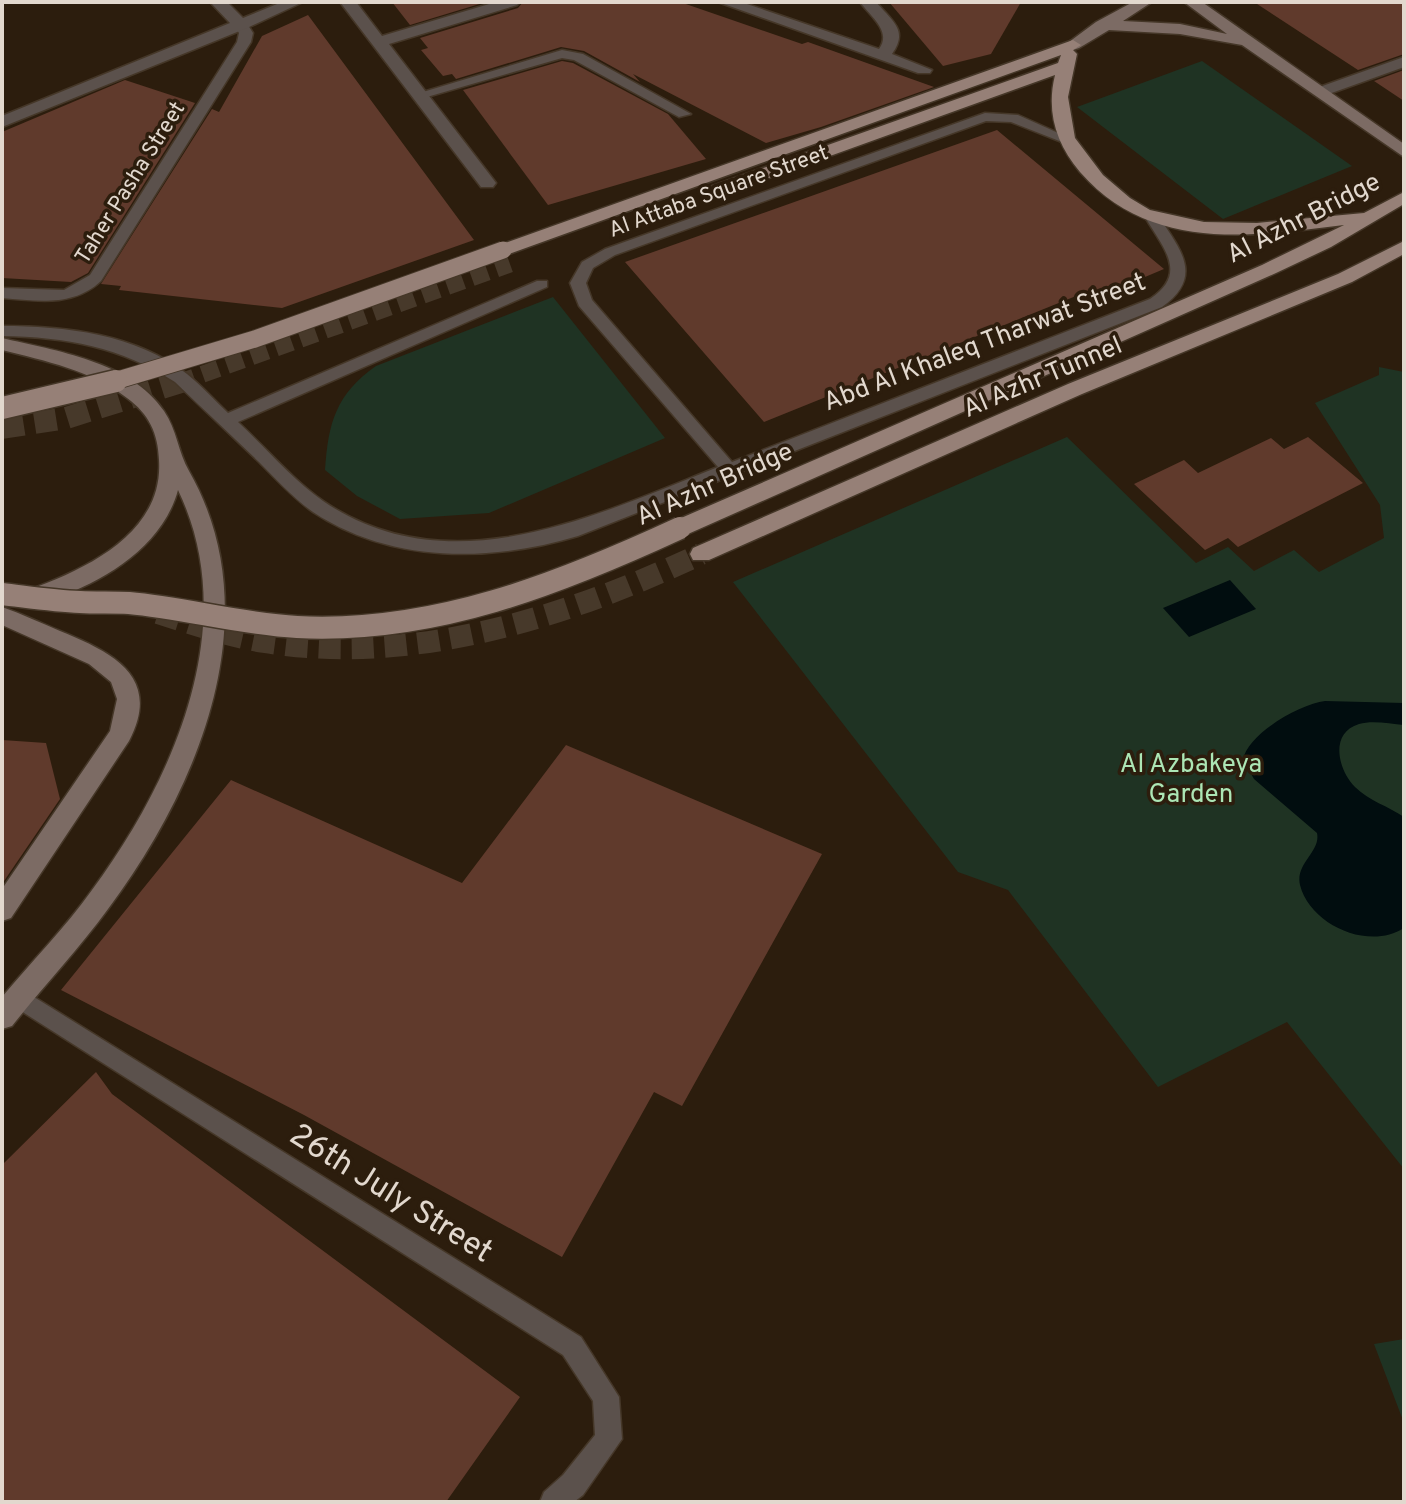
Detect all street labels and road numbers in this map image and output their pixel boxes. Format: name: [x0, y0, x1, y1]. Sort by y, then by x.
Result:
street label: Taher Pasha Street: [70, 97, 192, 270]
street label: Al Attaba Square Street: [605, 140, 832, 245]
street label: Al Azhr Bridge: [1222, 166, 1387, 272]
street label: Abd Al Khaleq Tharwat Street: [819, 267, 1151, 420]
street label: Al Azhr Tunnel: [958, 330, 1128, 427]
street label: Al Azhr Bridge: [631, 436, 799, 535]
street label: 26th July Street: [281, 1116, 499, 1273]

